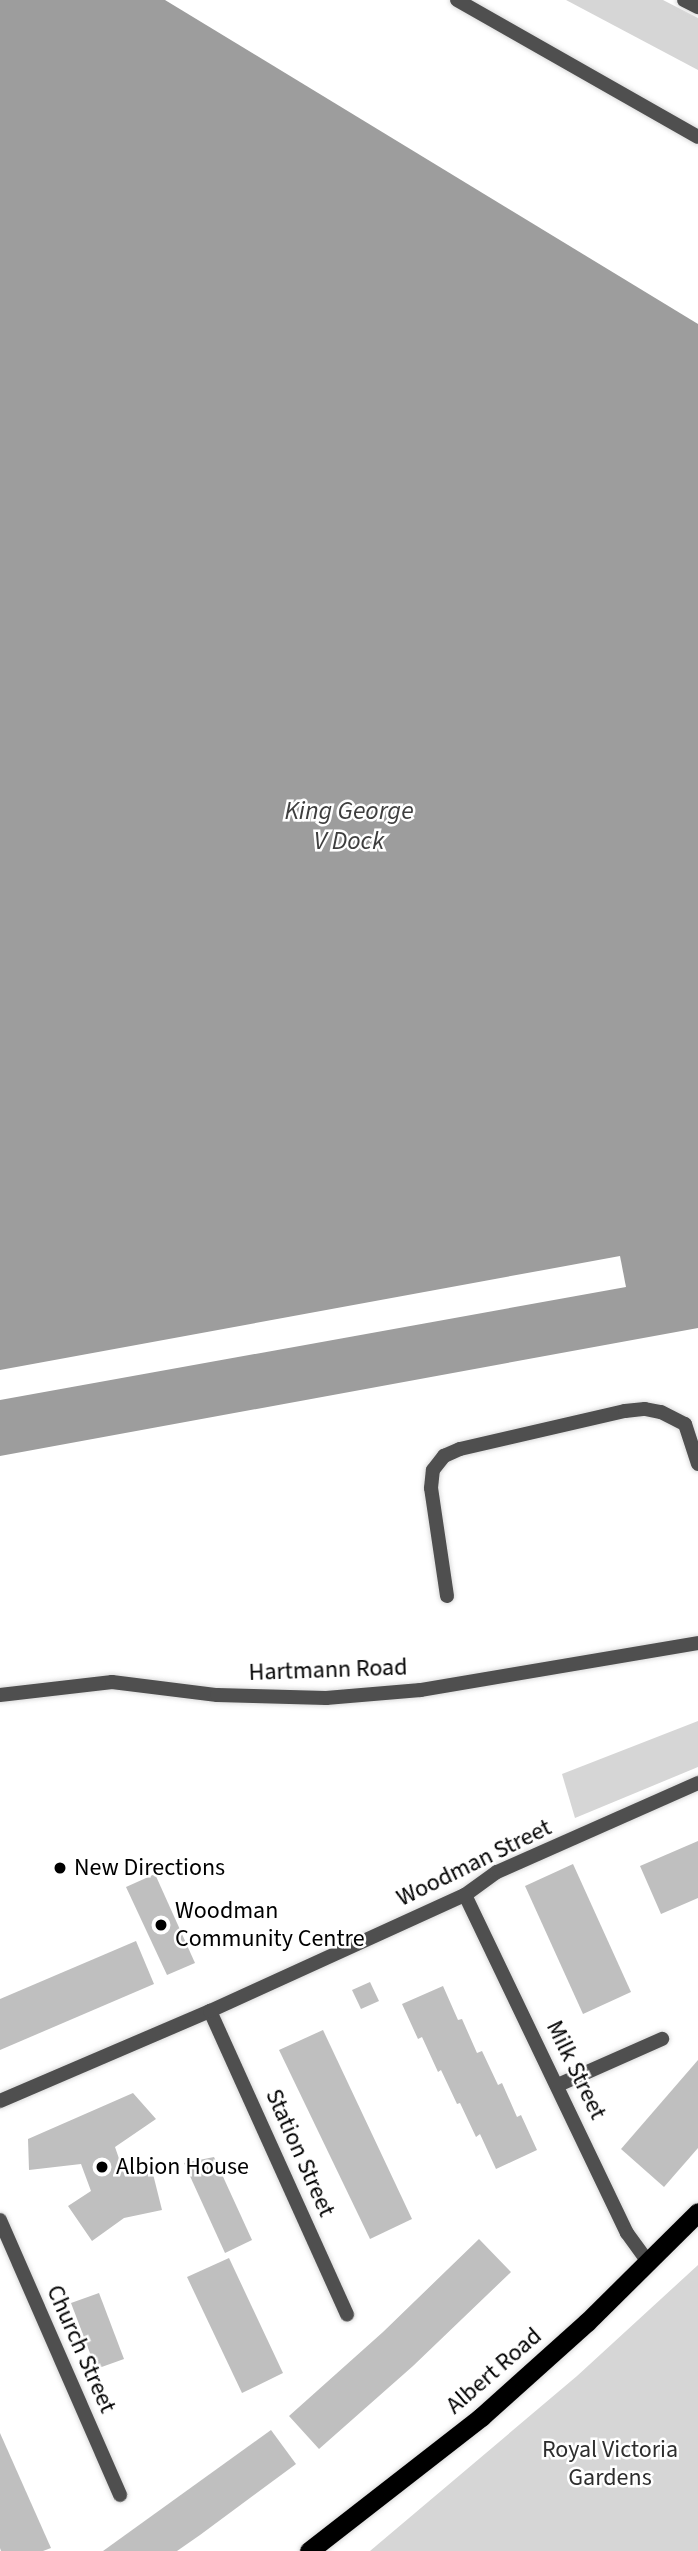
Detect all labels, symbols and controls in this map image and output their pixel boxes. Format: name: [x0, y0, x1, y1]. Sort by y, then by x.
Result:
water label: King George V Dock: [284, 795, 414, 856]
street label: Hartmann Road: [248, 1653, 408, 1687]
street label: Woodman Street: [392, 1813, 556, 1913]
place label: New Directions: [74, 1854, 225, 1882]
marker: New Directions: [52, 1860, 68, 1876]
place label: Woodman Community Centre: [175, 1897, 365, 1953]
marker: Woodman Community Centre: [153, 1917, 169, 1933]
street label: Milk Street: [540, 2016, 612, 2124]
street label: Station Street: [259, 2085, 341, 2221]
place label: Albion House: [116, 2153, 249, 2181]
marker: Albion House: [94, 2159, 110, 2175]
street label: Church Street: [40, 2281, 122, 2417]
street label: Albert Road: [440, 2322, 548, 2420]
park label: Royal Victoria Gardens: [542, 2436, 678, 2492]

